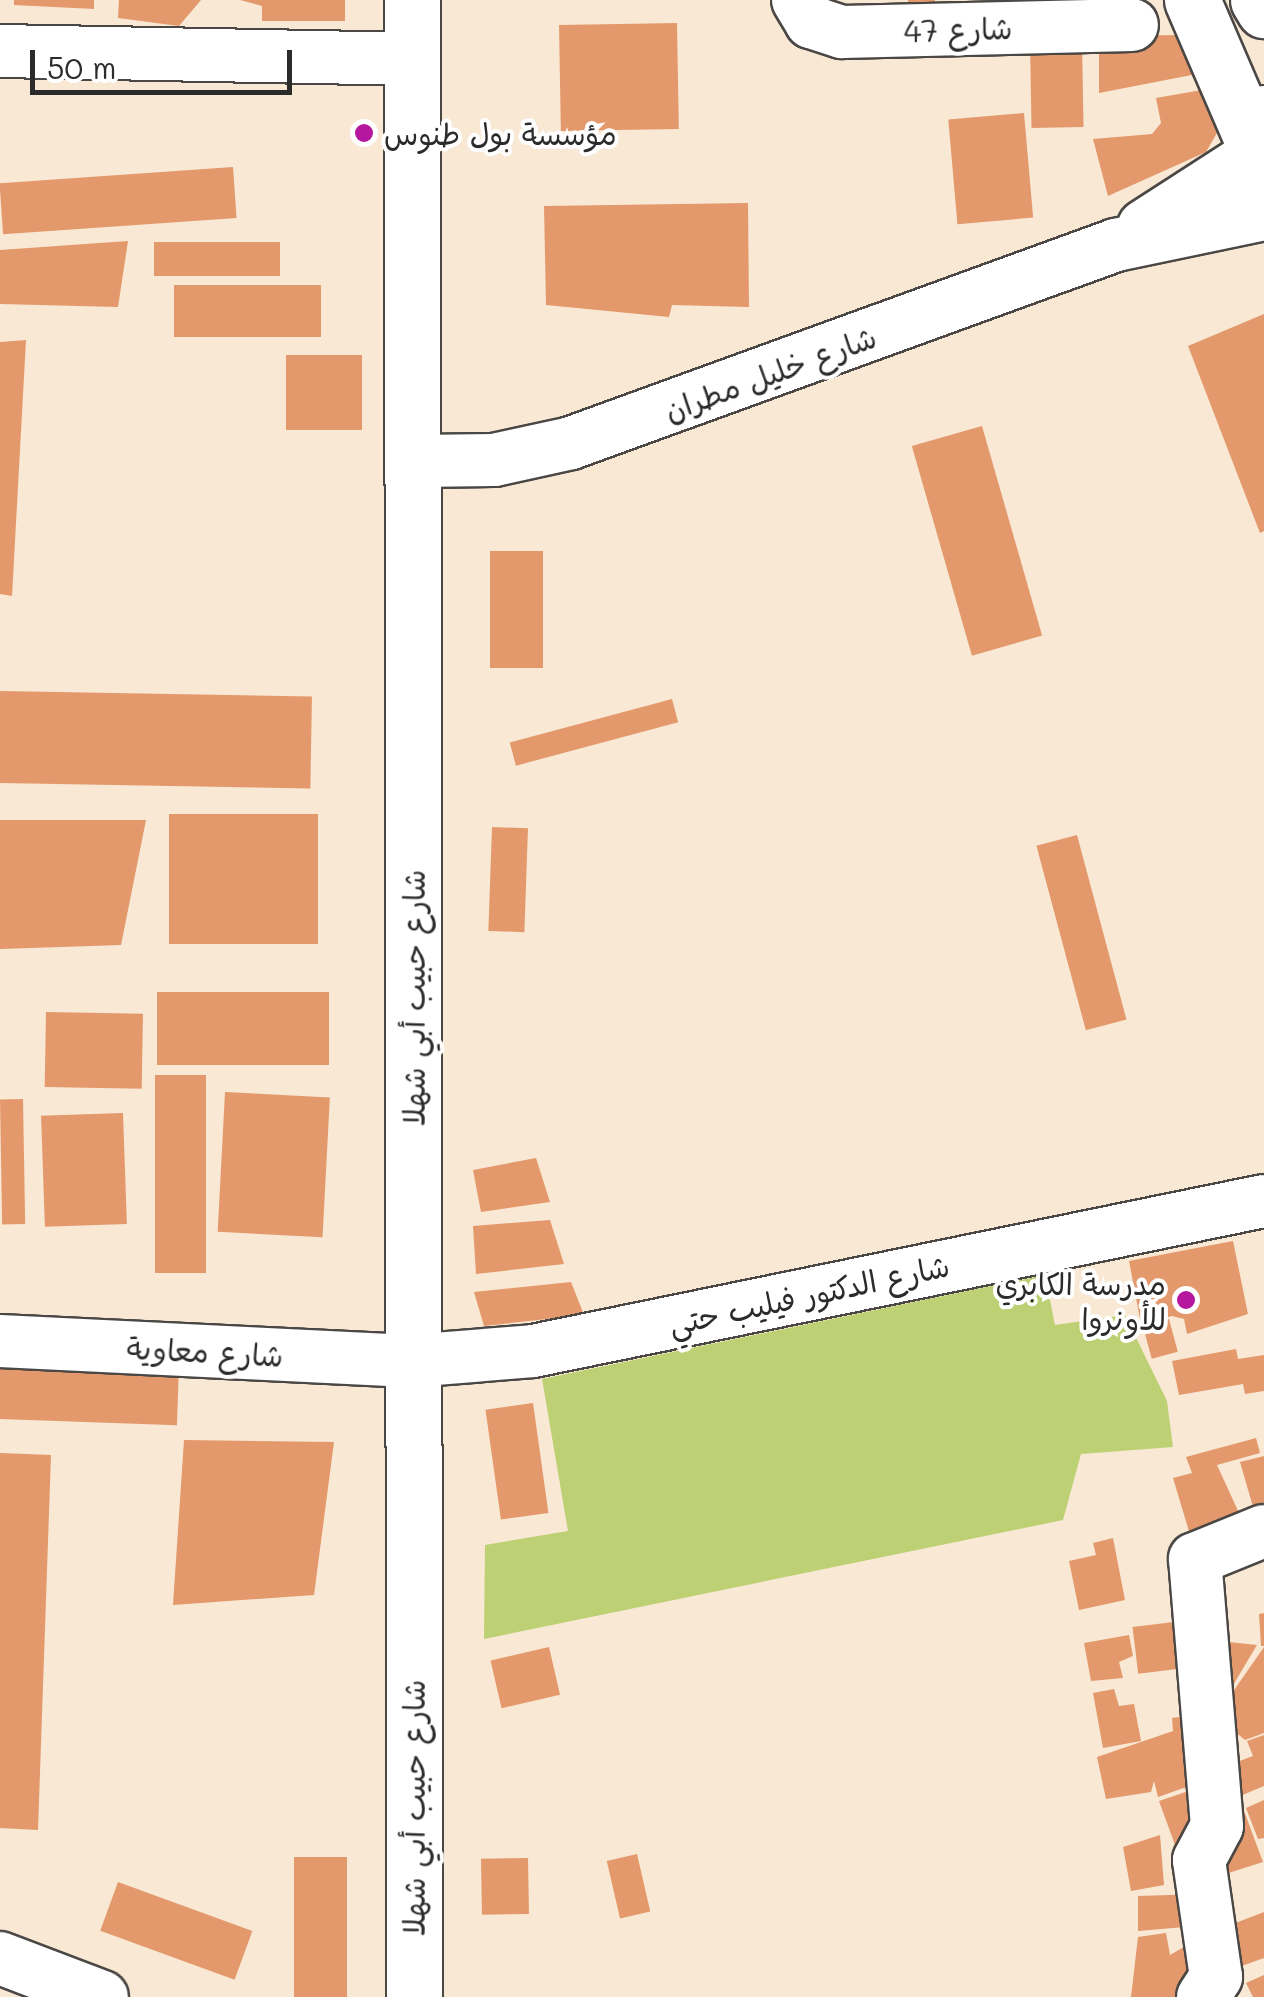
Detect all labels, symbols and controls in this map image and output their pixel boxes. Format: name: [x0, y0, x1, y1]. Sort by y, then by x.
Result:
street label: شارع 47: [903, 9, 1013, 49]
scale bar: [35, 30, 298, 92]
text: 50 m: [47, 47, 117, 87]
place label: مؤسسة بول طنوس: [384, 115, 617, 151]
marker: مؤسسة بول طنوس: [353, 122, 375, 144]
street label: شارع خليل مطران: [659, 318, 881, 428]
street label: شارع حبيب أبي شهلا: [395, 870, 431, 1126]
street label: شارع الدكتور فيليب حتي: [665, 1247, 953, 1341]
place label: مدرسة الكابري للأونروا: [995, 1265, 1166, 1336]
marker: مدرسة الكابري للأونروا: [1175, 1289, 1197, 1311]
street label: شارع معاوية: [126, 1329, 284, 1373]
street label: شارع حبيب أبي شهلا: [395, 1680, 431, 1936]

